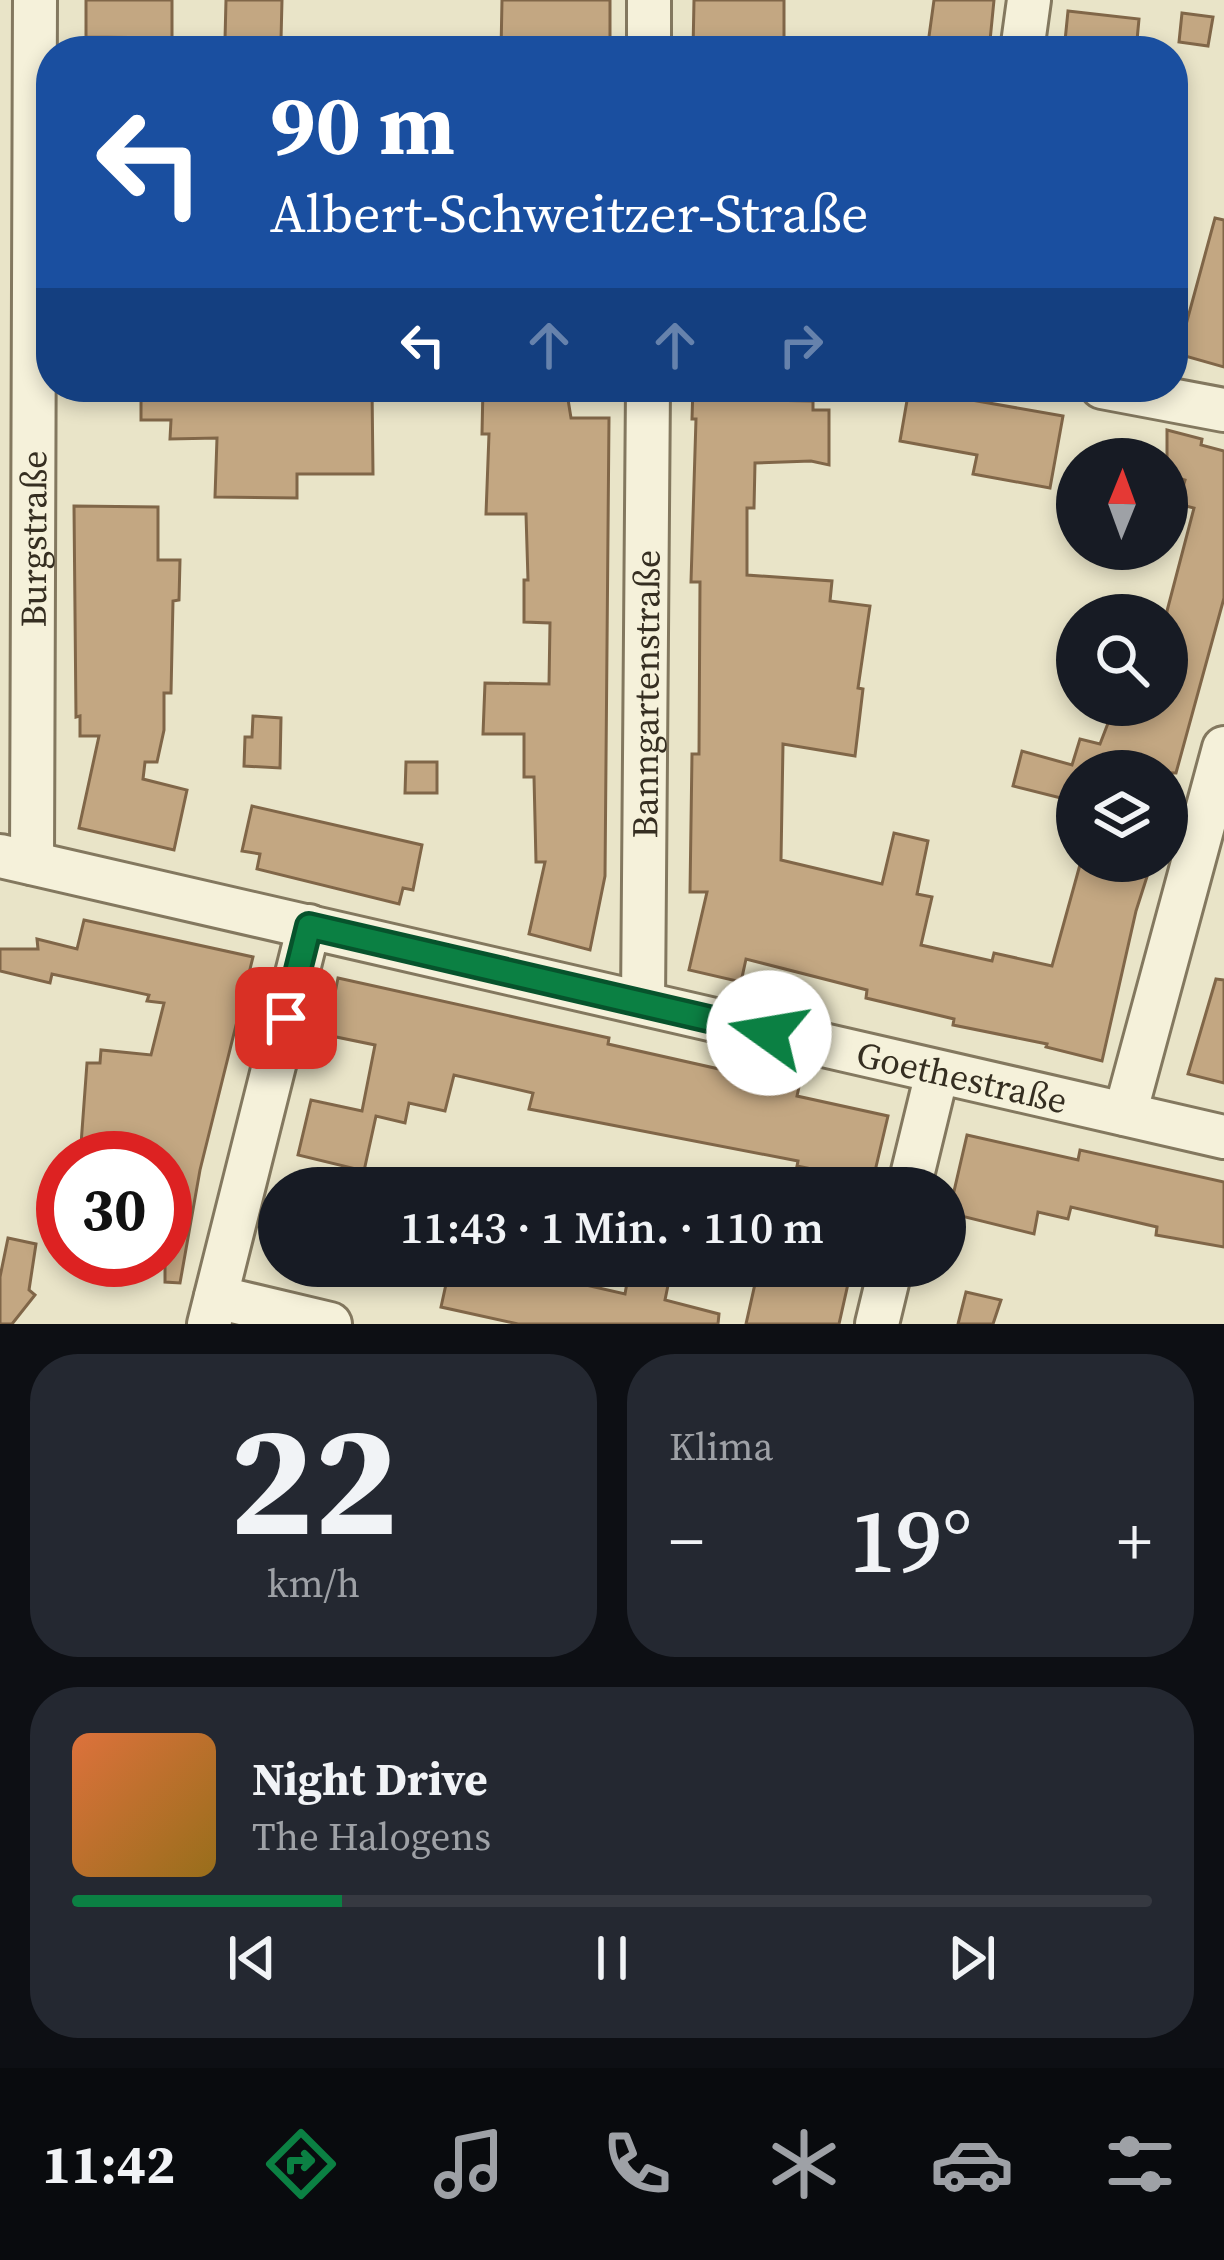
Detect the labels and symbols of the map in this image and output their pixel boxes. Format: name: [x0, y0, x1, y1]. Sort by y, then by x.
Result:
north arrow: [1056, 438, 1188, 570]
street label: Burgstraße: [8, 451, 58, 627]
street label: Banngartenstraße: [620, 550, 671, 838]
pin: [235, 967, 337, 1069]
position arrow: [706, 970, 832, 1096]
street label: Goethestraße: [852, 1029, 1072, 1125]
speed limit sign: 30: [36, 1131, 192, 1287]

